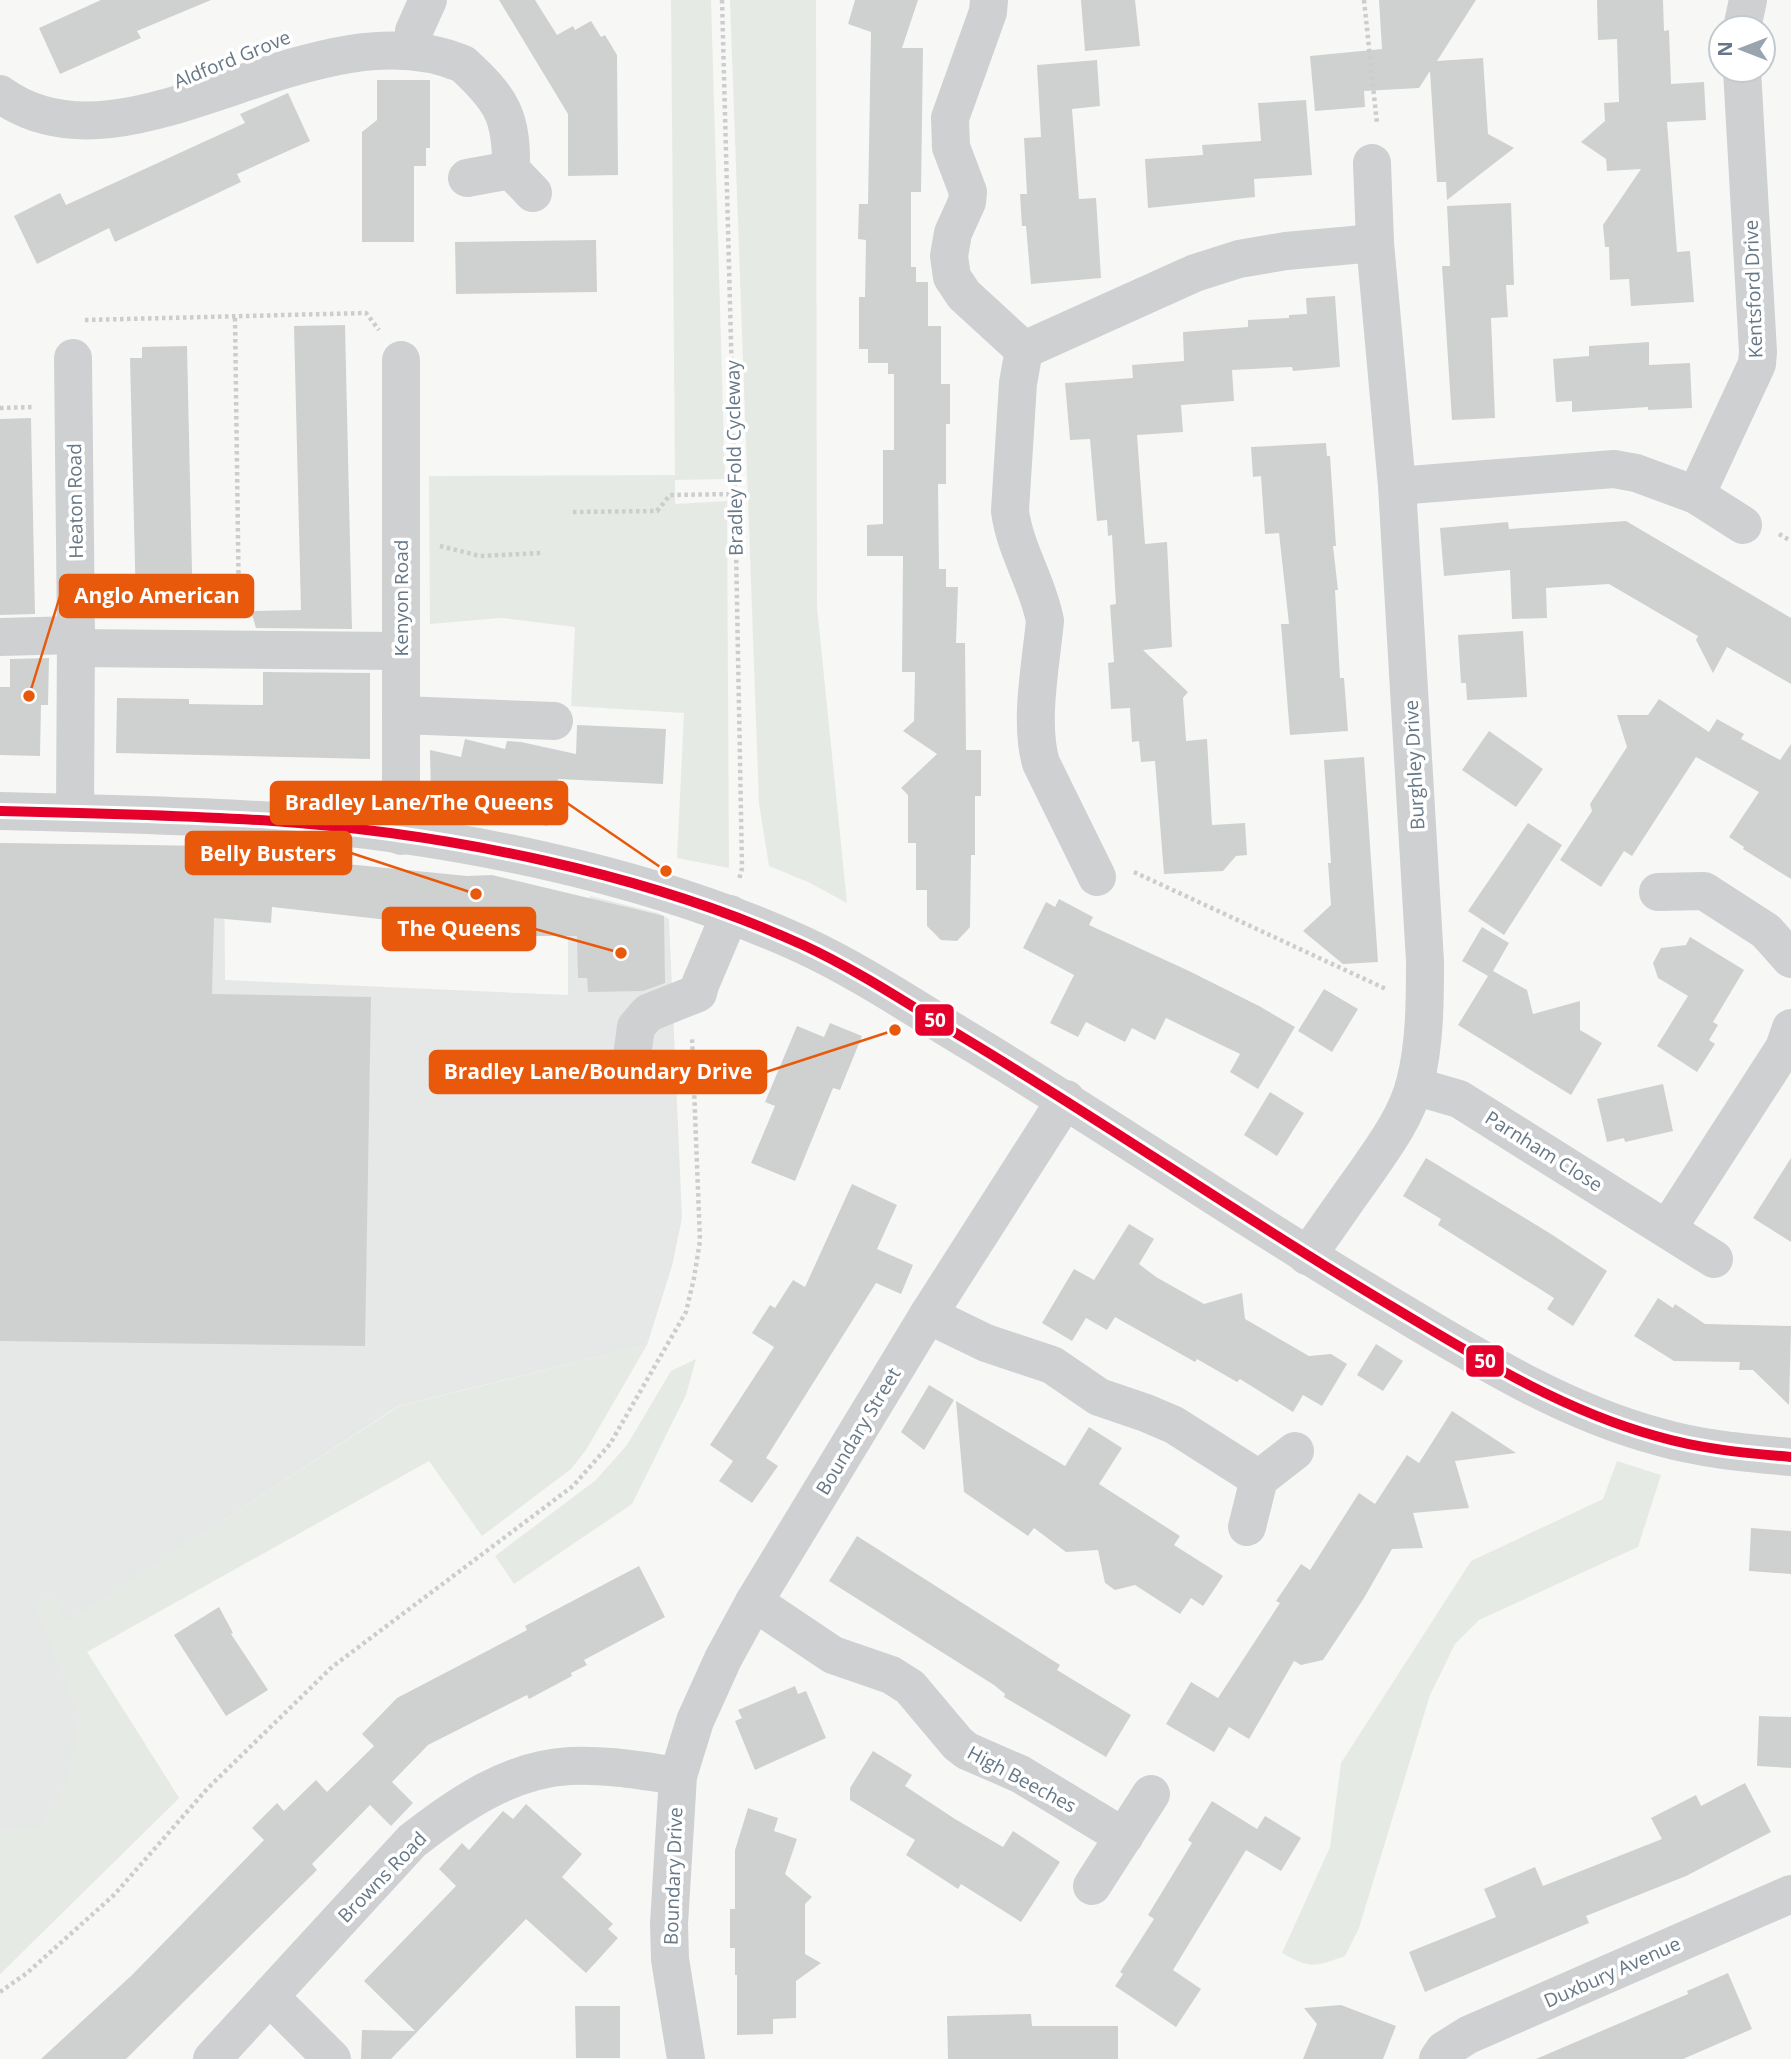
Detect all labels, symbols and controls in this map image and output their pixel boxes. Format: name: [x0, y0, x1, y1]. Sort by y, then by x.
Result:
north arrow: [1707, 14, 1777, 84]
street label: Aldford Grove: [170, 24, 294, 94]
text: N: [1712, 41, 1738, 57]
street label: Kentsford Drive: [1738, 219, 1768, 359]
street label: Bradley Fold Cycleway: [719, 360, 749, 556]
street label: Heaton Road: [61, 443, 89, 559]
street label: Kenyon Road: [388, 540, 414, 656]
callout: Anglo American: [60, 575, 253, 617]
text: Anglo American: [74, 581, 240, 609]
street label: Burghley Drive: [1398, 699, 1430, 831]
callout: Bradley Lane/The Queens: [271, 782, 567, 824]
text: Bradley Lane/The Queens: [285, 788, 553, 816]
callout: Belly Busters: [186, 832, 351, 874]
text: Belly Busters: [200, 839, 336, 867]
callout: The Queens: [383, 908, 535, 950]
text: The Queens: [397, 914, 521, 942]
line badge: 50: [914, 1003, 955, 1037]
text: 50: [924, 1007, 946, 1033]
callout: Bradley Lane/Boundary Drive: [430, 1051, 766, 1093]
text: Bradley Lane/Boundary Drive: [444, 1057, 752, 1085]
street label: Parnham Close: [1480, 1104, 1608, 1198]
line badge: 50: [1465, 1344, 1505, 1378]
text: 50: [1474, 1348, 1496, 1374]
street label: Boundary Street: [810, 1362, 906, 1500]
street label: High Beeches: [963, 1739, 1081, 1819]
street label: Boundary Drive: [658, 1807, 688, 1945]
street label: Browns Road: [332, 1826, 432, 1928]
street label: Duxbury Avenue: [1540, 1930, 1684, 2014]

